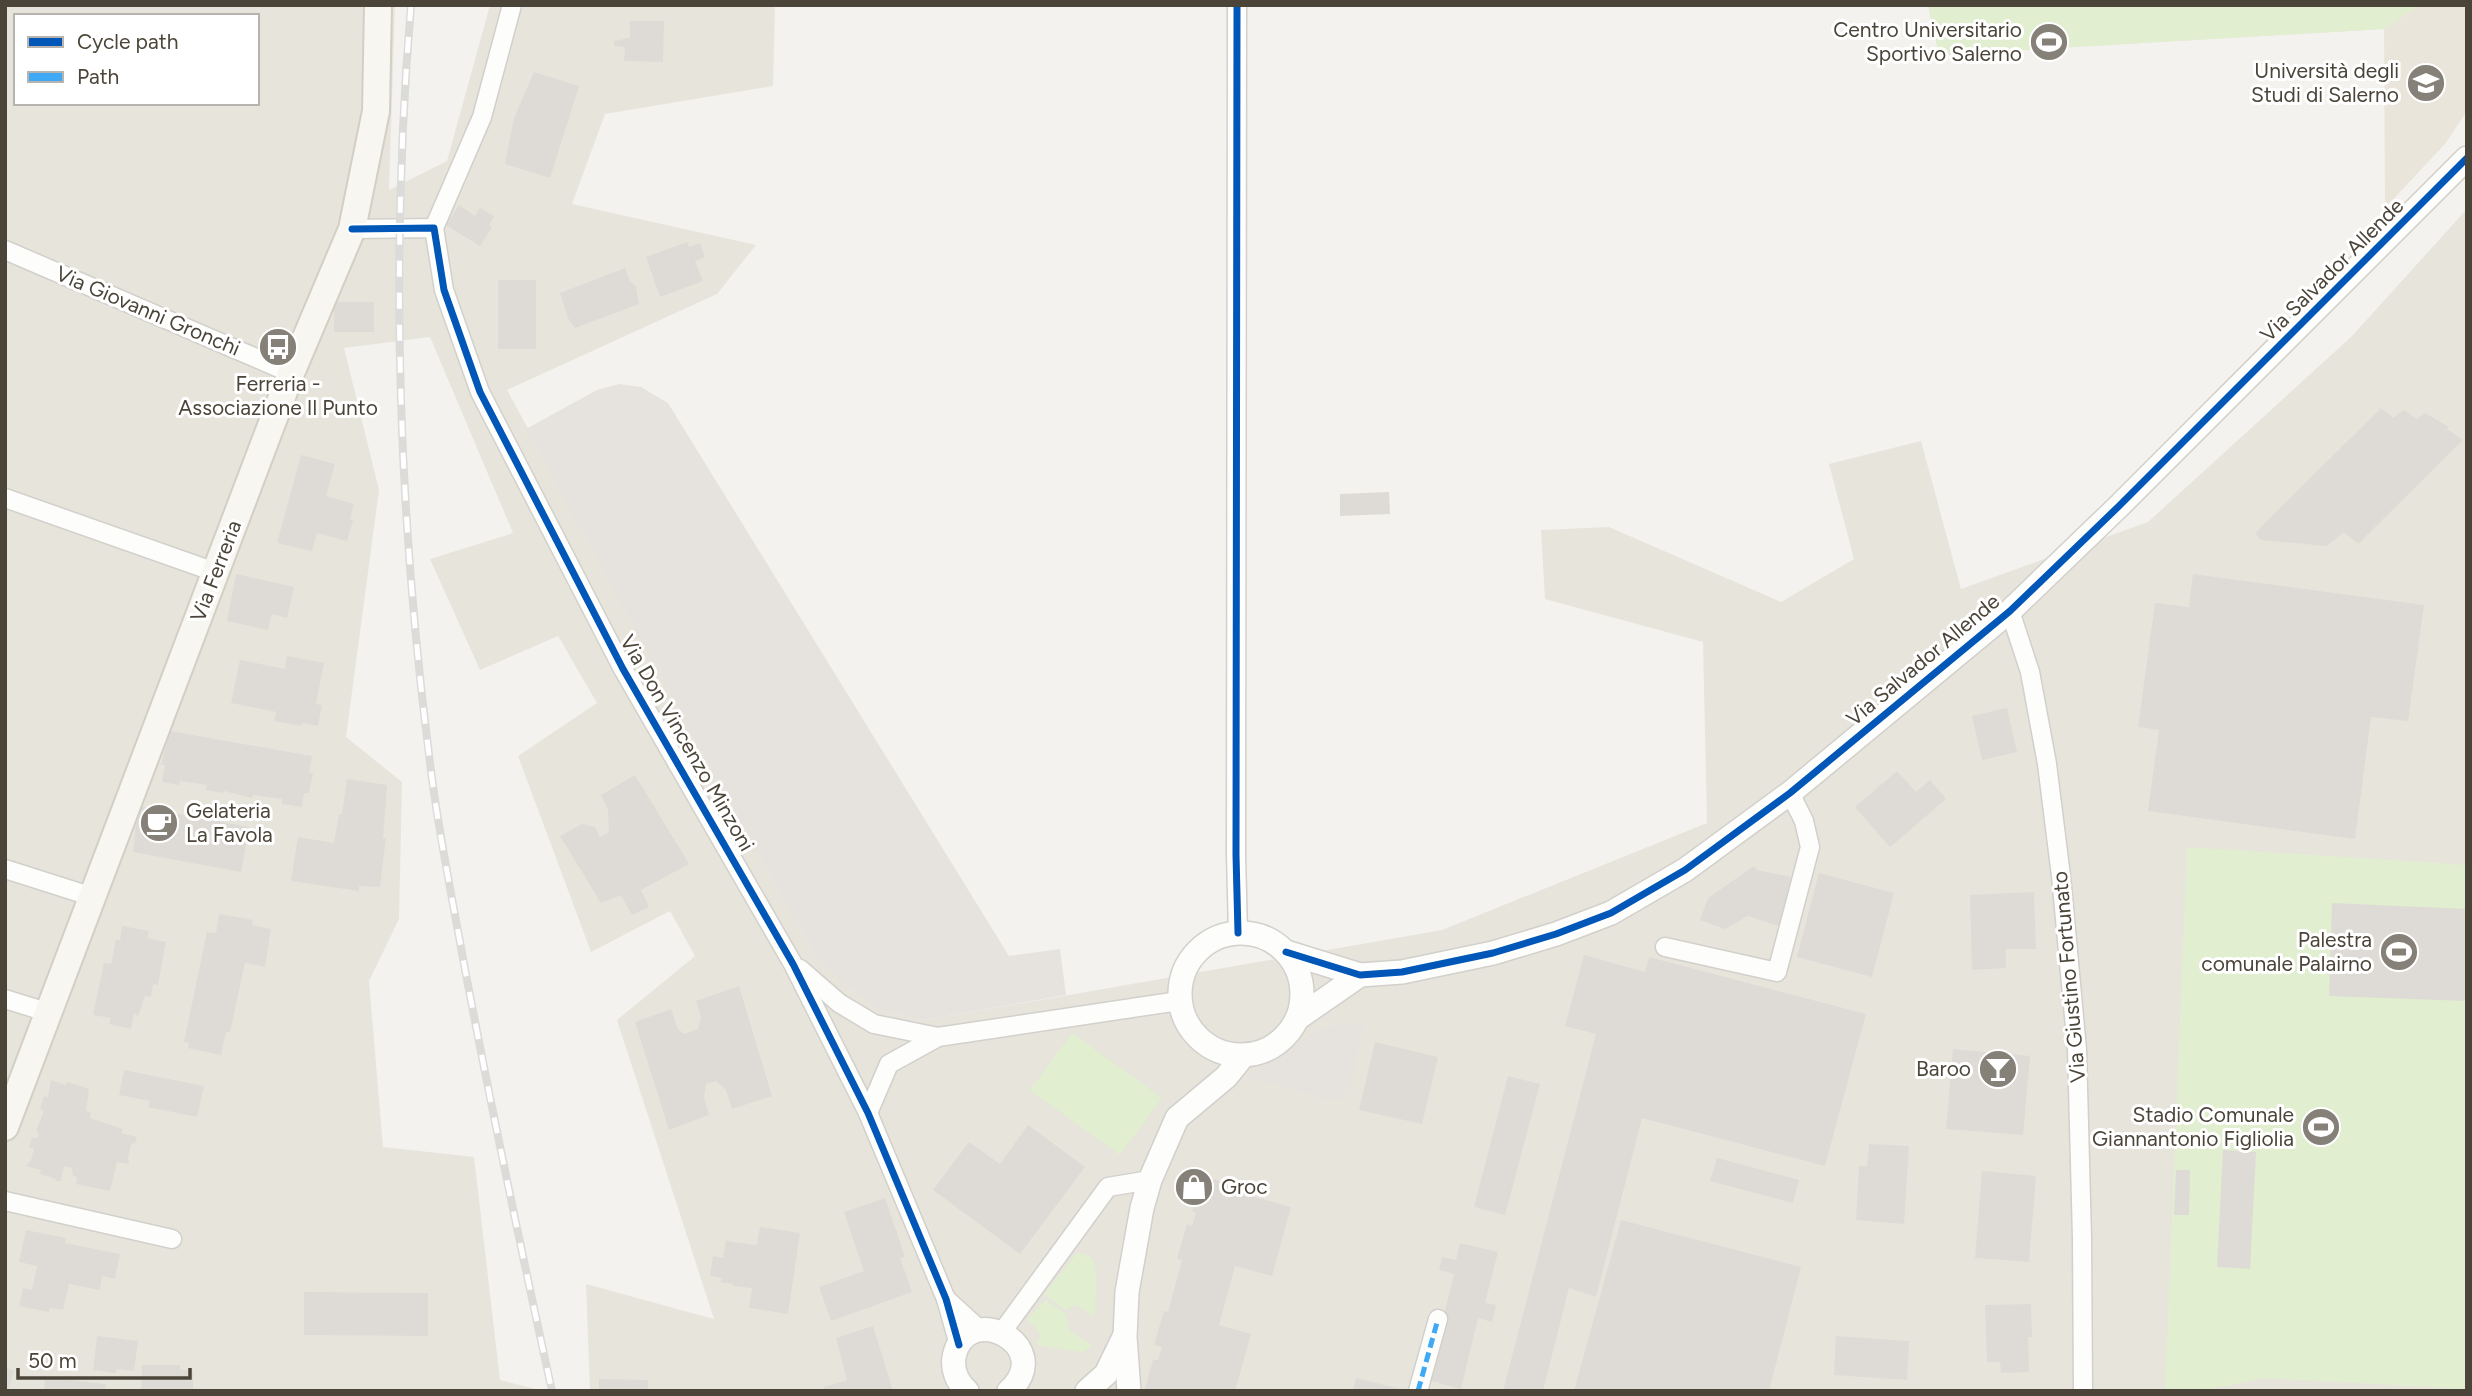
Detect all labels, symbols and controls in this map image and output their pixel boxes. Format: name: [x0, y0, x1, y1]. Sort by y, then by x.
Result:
legend: [14, 14, 259, 105]
place label: Centro Universitario Sportivo Salerno: [1833, 17, 2022, 66]
sports icon: Centro Universitario Sportivo Salerno: [2028, 21, 2070, 63]
text: Cycle path: [77, 29, 178, 54]
place label: Università degli Studi di Salerno: [2251, 58, 2399, 107]
school or university icon: Università degli Studi di Salerno: [2405, 62, 2447, 104]
text: Path: [77, 64, 119, 89]
street label: Via Salvador Allende: [2255, 193, 2408, 346]
street label: Via Giovanni Gronchi: [52, 260, 244, 361]
bus stop icon: Ferreria - Associazione Il Punto: [257, 326, 299, 368]
place label: Ferreria - Associazione Il Punto: [178, 371, 378, 420]
street label: Via Ferreria: [185, 517, 246, 625]
street label: Via Salvador Allende: [1841, 588, 2004, 731]
street label: Via Don Vincenzo Minzoni: [615, 630, 760, 855]
place label: Gelateria La Favola: [186, 798, 273, 847]
cafe icon: Gelateria La Favola: [138, 802, 180, 844]
street label: Via Giustino Fortunato: [2047, 870, 2090, 1084]
place label: Palestra comunale Palairno: [2201, 927, 2372, 976]
sports icon: Palestra comunale Palairno: [2378, 931, 2420, 973]
bar icon: Baroo: [1977, 1048, 2019, 1090]
place label: Baroo: [1916, 1056, 1971, 1081]
place label: Stadio Comunale Giannantonio Figliolia: [2092, 1102, 2294, 1151]
sports icon: Stadio Comunale Giannantonio Figliolia: [2300, 1106, 2342, 1148]
shop icon: Groc: [1173, 1166, 1215, 1208]
place label: Groc: [1221, 1174, 1268, 1199]
scale bar: [18, 1336, 189, 1380]
text: 50 m: [28, 1348, 77, 1373]

